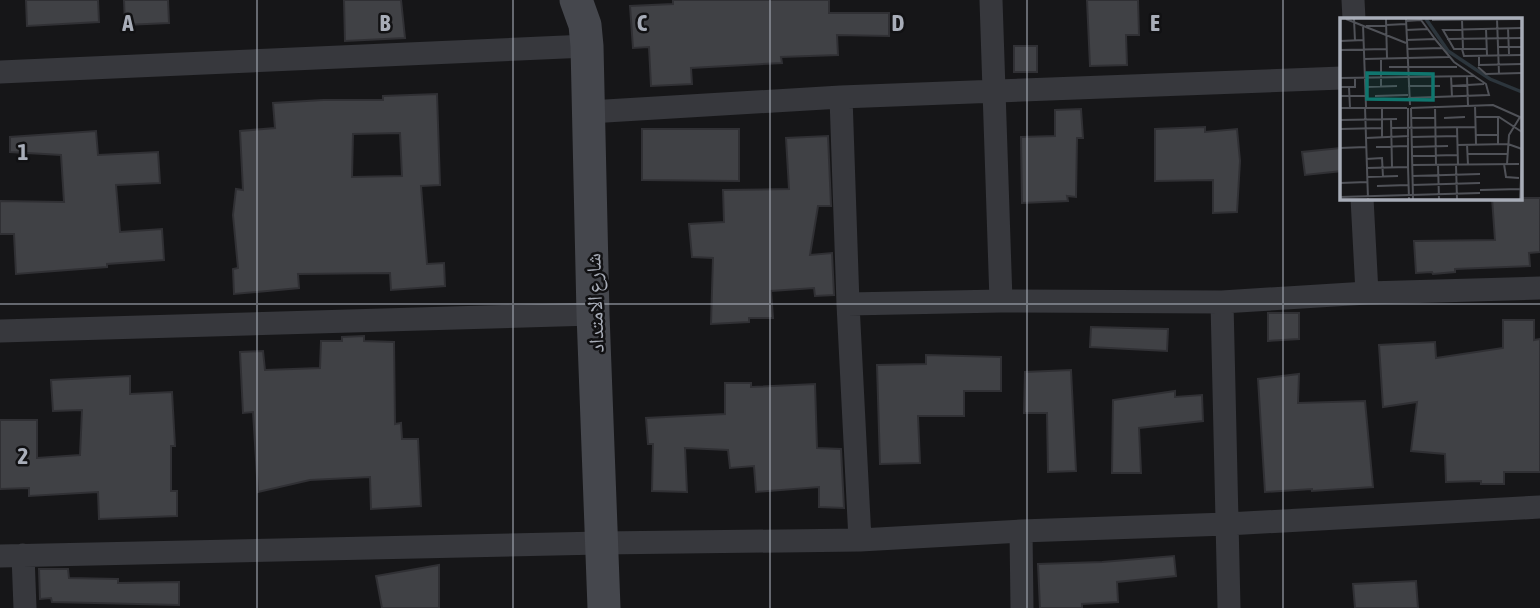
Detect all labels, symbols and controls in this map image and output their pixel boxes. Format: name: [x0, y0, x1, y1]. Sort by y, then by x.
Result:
text: A: [121, 10, 134, 36]
text: B: [380, 10, 391, 36]
text: C: [637, 10, 648, 36]
text: D: [892, 10, 905, 36]
text: E: [1150, 10, 1160, 36]
inset map: [1340, 18, 1522, 200]
text: 1: [18, 139, 29, 165]
street label: شارع الامتداد: [580, 253, 610, 353]
text: 2: [18, 443, 28, 469]

